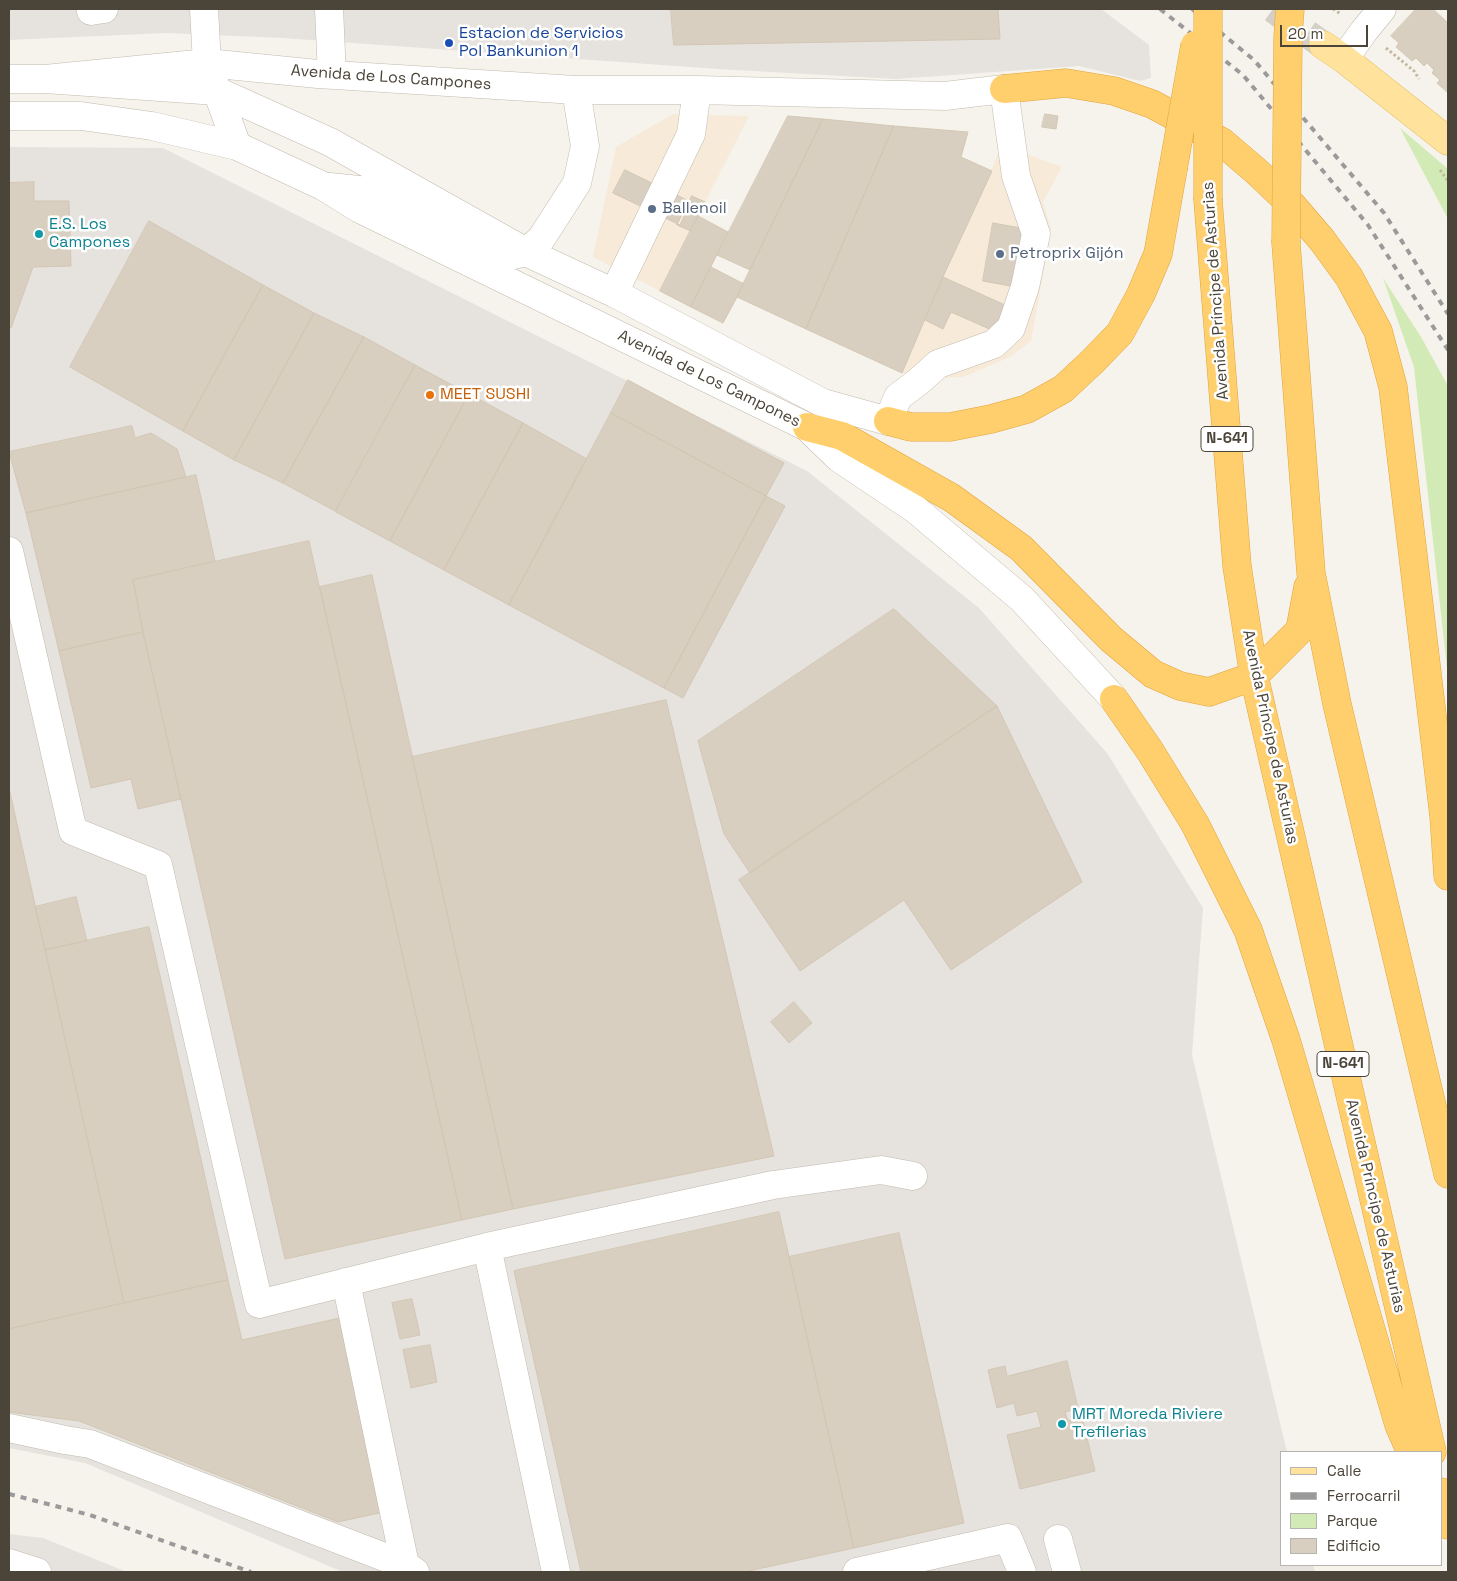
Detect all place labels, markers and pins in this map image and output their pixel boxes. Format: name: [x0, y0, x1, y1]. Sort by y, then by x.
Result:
place label: Estacion de Servicios Pol Bankunion 1: [459, 24, 623, 62]
marker: Estacion de Servicios Pol Bankunion 1: [443, 37, 455, 49]
place label: Ballenoil: [662, 199, 727, 219]
marker: Ballenoil: [646, 203, 658, 215]
place label: E.S. Los Campones: [49, 215, 130, 253]
marker: E.S. Los Campones: [33, 228, 45, 240]
place label: Petroprix Gijón: [1010, 244, 1123, 264]
marker: Petroprix Gijón: [994, 248, 1006, 260]
place label: MEET SUSHI: [440, 385, 530, 405]
marker: MEET SUSHI: [424, 389, 436, 401]
place label: MRT Moreda Riviere Trefilerias: [1072, 1405, 1223, 1443]
marker: MRT Moreda Riviere Trefilerias: [1056, 1418, 1068, 1430]

